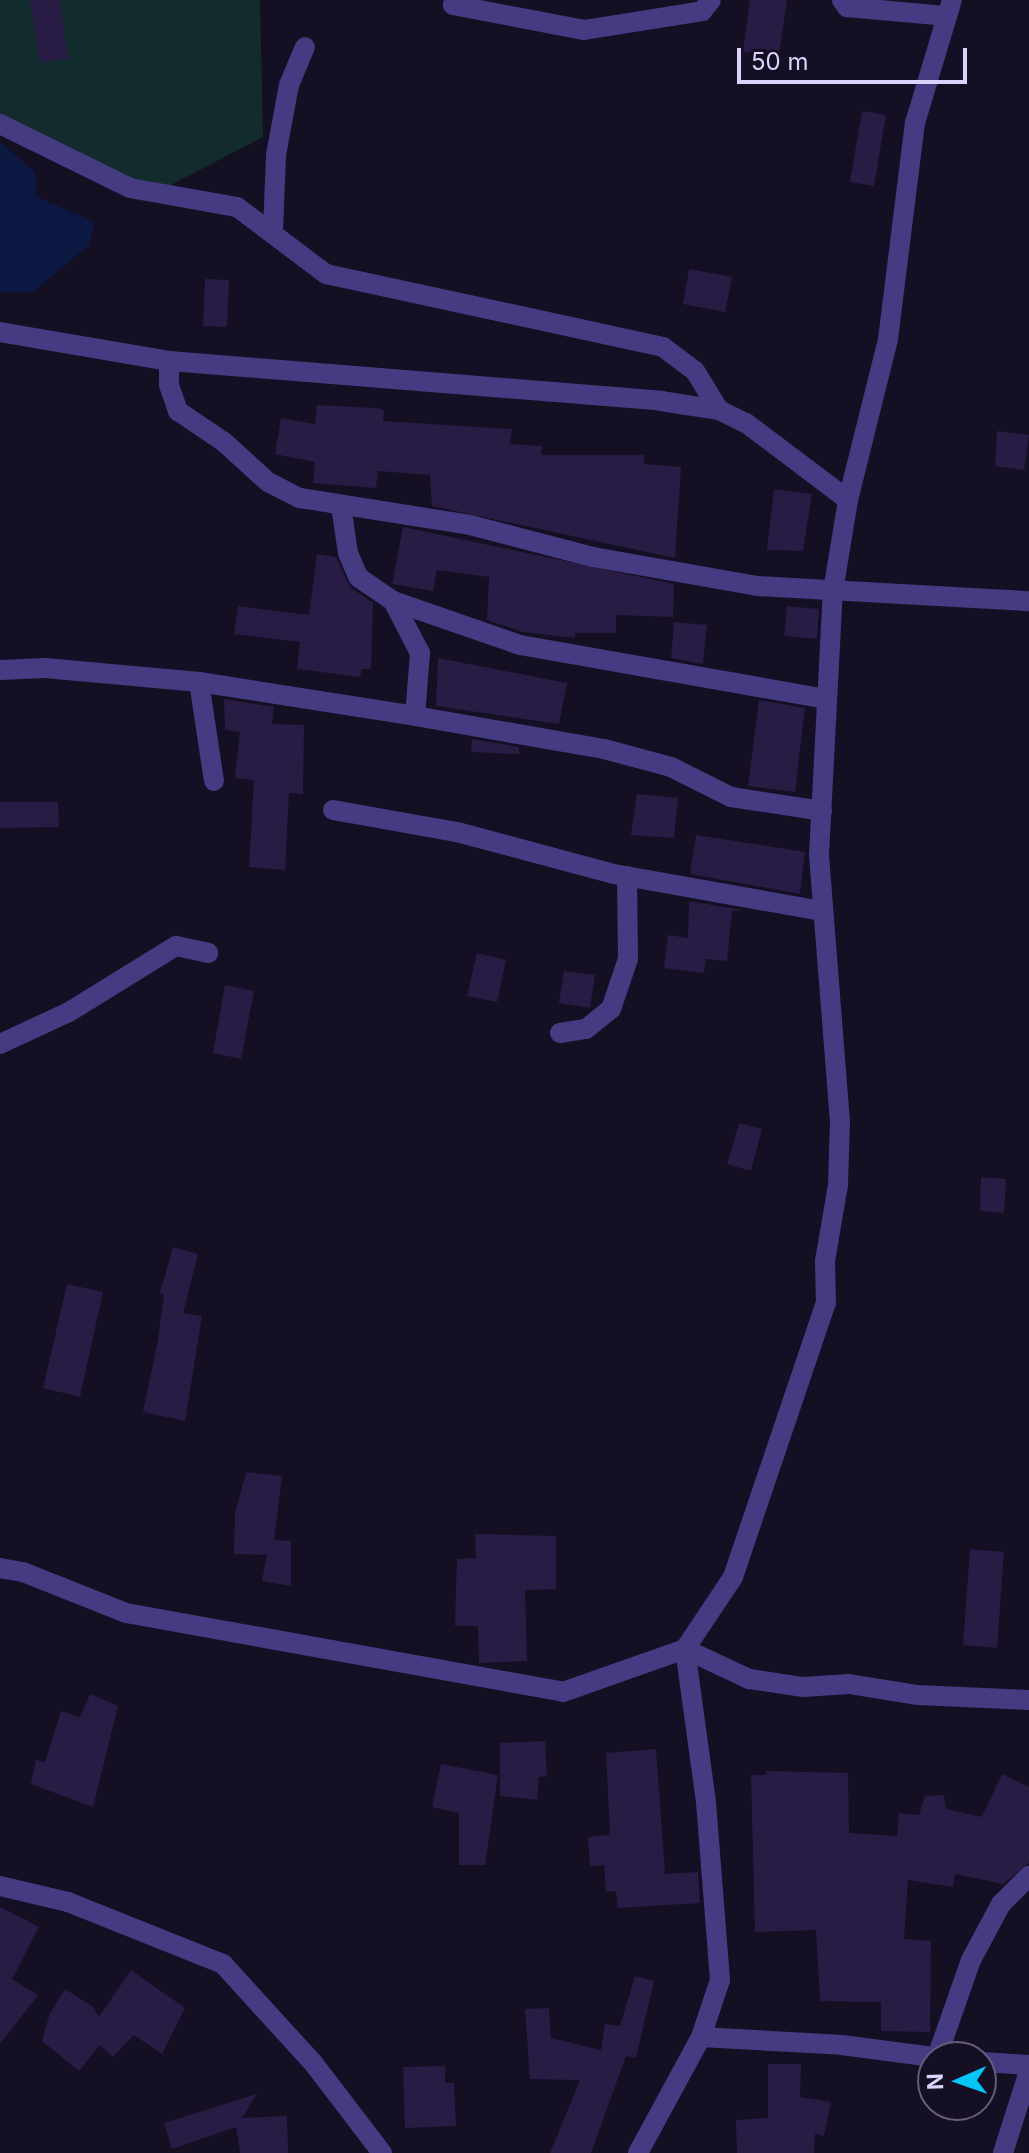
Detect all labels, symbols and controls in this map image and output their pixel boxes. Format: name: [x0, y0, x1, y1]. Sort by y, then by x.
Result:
scale bar: [741, 32, 971, 82]
text: 50 m: [751, 47, 809, 76]
north arrow: [917, 2041, 997, 2121]
text: N: [922, 2073, 948, 2091]

